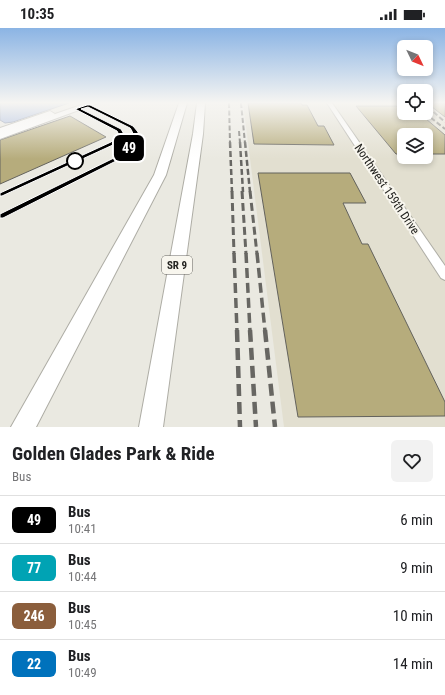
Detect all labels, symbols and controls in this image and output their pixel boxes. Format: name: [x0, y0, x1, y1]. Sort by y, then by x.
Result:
text: 10:35: [20, 5, 54, 23]
north arrow: [397, 40, 433, 76]
map controls: [397, 40, 433, 164]
button: locate: [397, 84, 433, 120]
button: layers: [397, 128, 433, 164]
line badge: 49: [111, 135, 147, 161]
text: 49: [122, 140, 136, 156]
street label: Northwest 159th Drive: [352, 141, 423, 237]
unlabelled marker: [66, 152, 84, 170]
road number: SR 9: [162, 256, 192, 274]
button: heart: [391, 440, 433, 482]
text: Golden Glades Park & Ride: [12, 442, 215, 465]
text: Bus: [12, 469, 31, 484]
text: Bus: [68, 503, 91, 521]
text: 6 min: [400, 511, 433, 529]
text: 49: [27, 512, 41, 528]
text: 10:41: [68, 521, 97, 536]
text: Bus: [68, 551, 91, 569]
text: 9 min: [400, 559, 433, 577]
text: 77: [27, 560, 41, 576]
text: 10:44: [68, 569, 97, 584]
text: Bus: [68, 599, 91, 617]
text: 10 min: [393, 607, 433, 625]
text: 246: [23, 608, 45, 624]
text: 10:45: [68, 617, 97, 632]
text: Bus: [68, 647, 91, 665]
text: 14 min: [393, 655, 433, 673]
text: 22: [27, 656, 41, 672]
text: 10:49: [68, 665, 97, 680]

